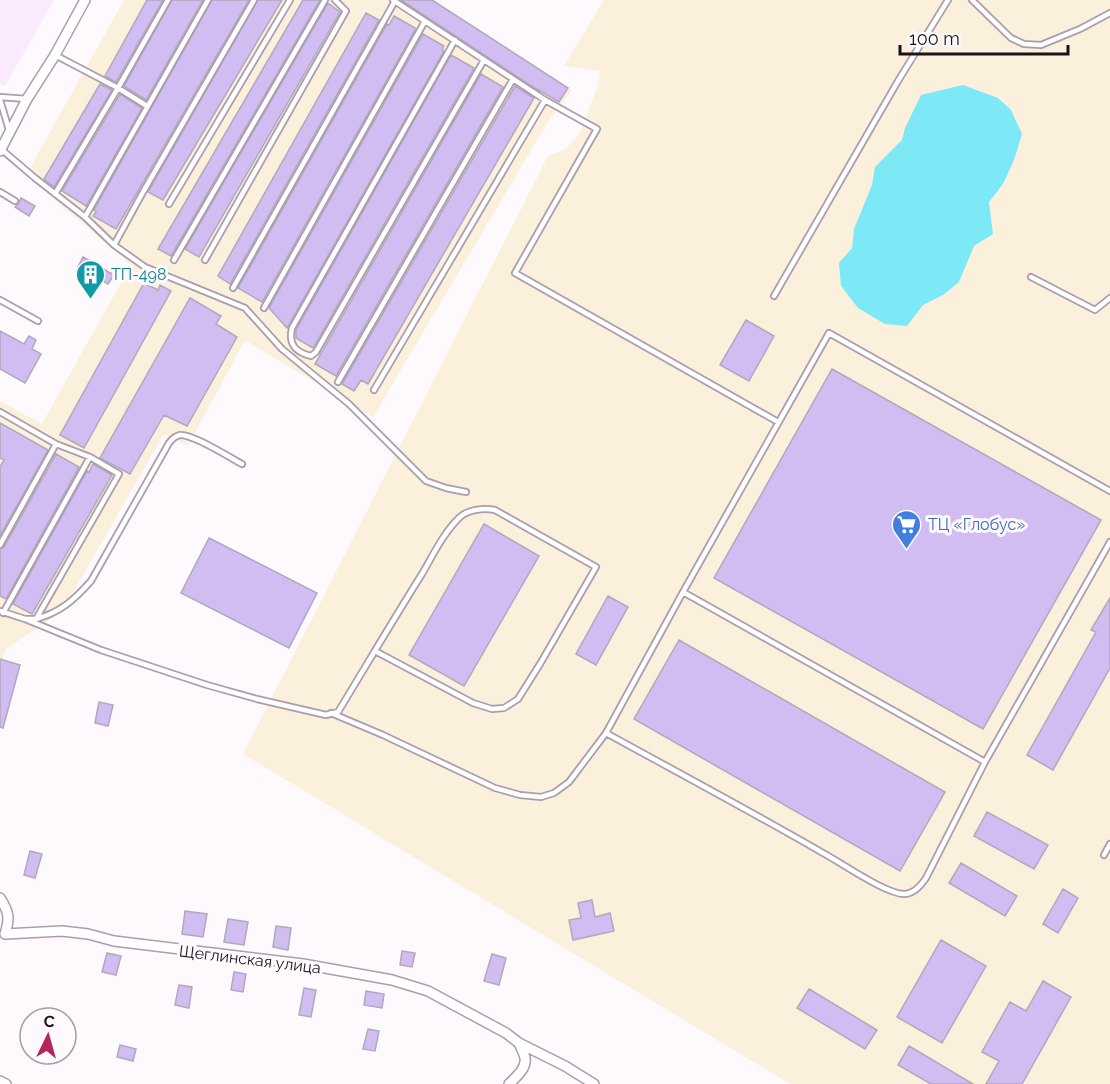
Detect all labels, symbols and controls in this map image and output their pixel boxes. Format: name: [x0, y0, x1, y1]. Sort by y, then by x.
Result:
scale bar: [900, 18, 1068, 56]
text: 100 m: [909, 28, 960, 49]
building icon: ТП-498: [74, 258, 106, 300]
place label: ТП-498: [111, 265, 166, 284]
supermarket icon: ТЦ «Глобус»: [891, 508, 923, 550]
place label: ТЦ «Глобус»: [928, 515, 1025, 534]
street label: Щеглинская улица: [178, 941, 322, 978]
north arrow: [18, 1006, 78, 1066]
text: С: [43, 1012, 56, 1031]

